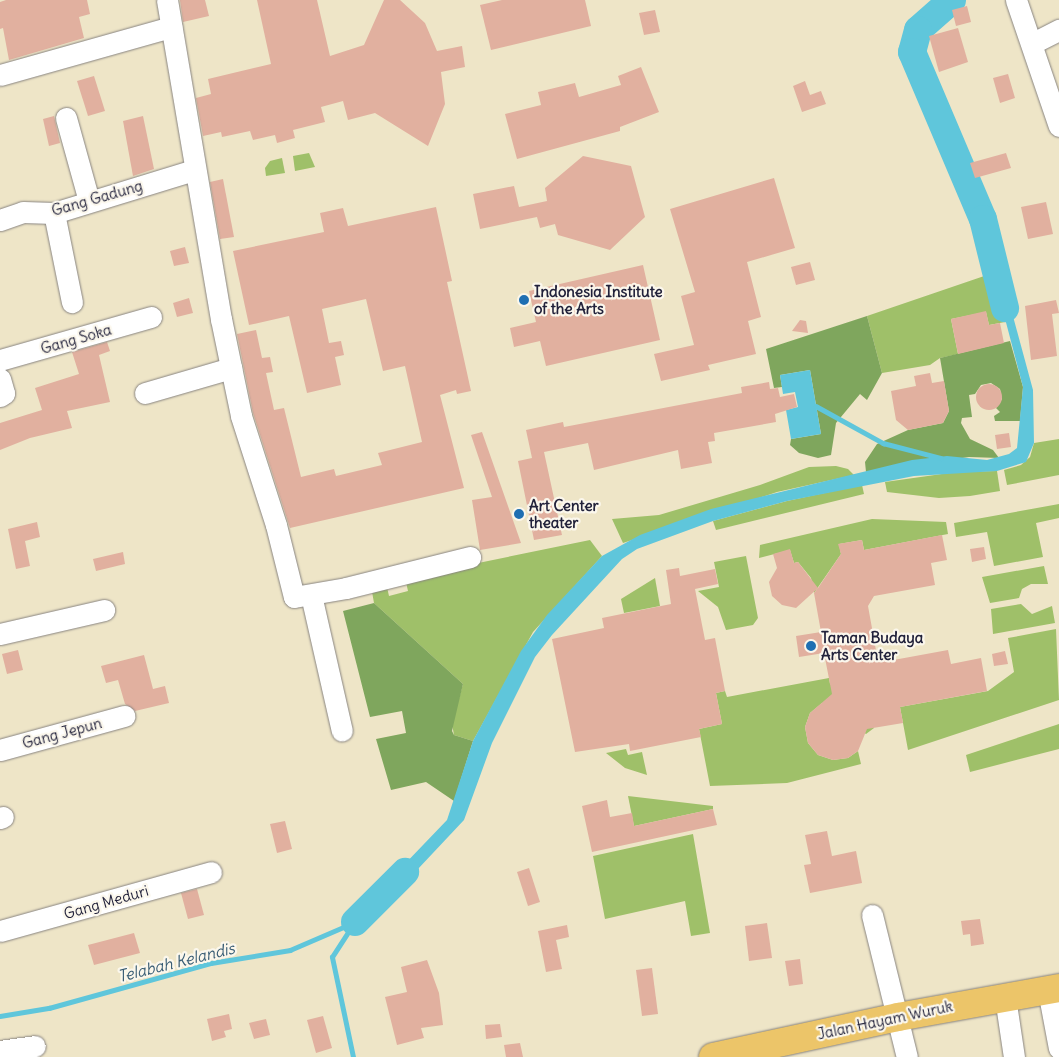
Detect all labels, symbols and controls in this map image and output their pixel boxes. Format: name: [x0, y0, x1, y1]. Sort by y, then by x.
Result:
street label: Gang Gadung: [49, 176, 145, 220]
place label: Indonesia Institute of the Arts: [534, 282, 663, 317]
marker: Indonesia Institute of the Arts: [518, 294, 530, 306]
street label: Gang Soka: [38, 320, 114, 358]
place label: Art Center theater: [529, 496, 599, 531]
marker: Art Center theater: [513, 508, 525, 520]
place label: Taman Budaya Arts Center: [821, 628, 923, 663]
marker: Taman Budaya Arts Center: [805, 640, 817, 652]
street label: Gang Jepun: [20, 714, 104, 752]
street label: Gang Meduri: [62, 881, 150, 923]
water label: Telabah Kelandis: [115, 938, 237, 986]
street label: Jalan Hayam Wuruk: [816, 997, 954, 1043]

